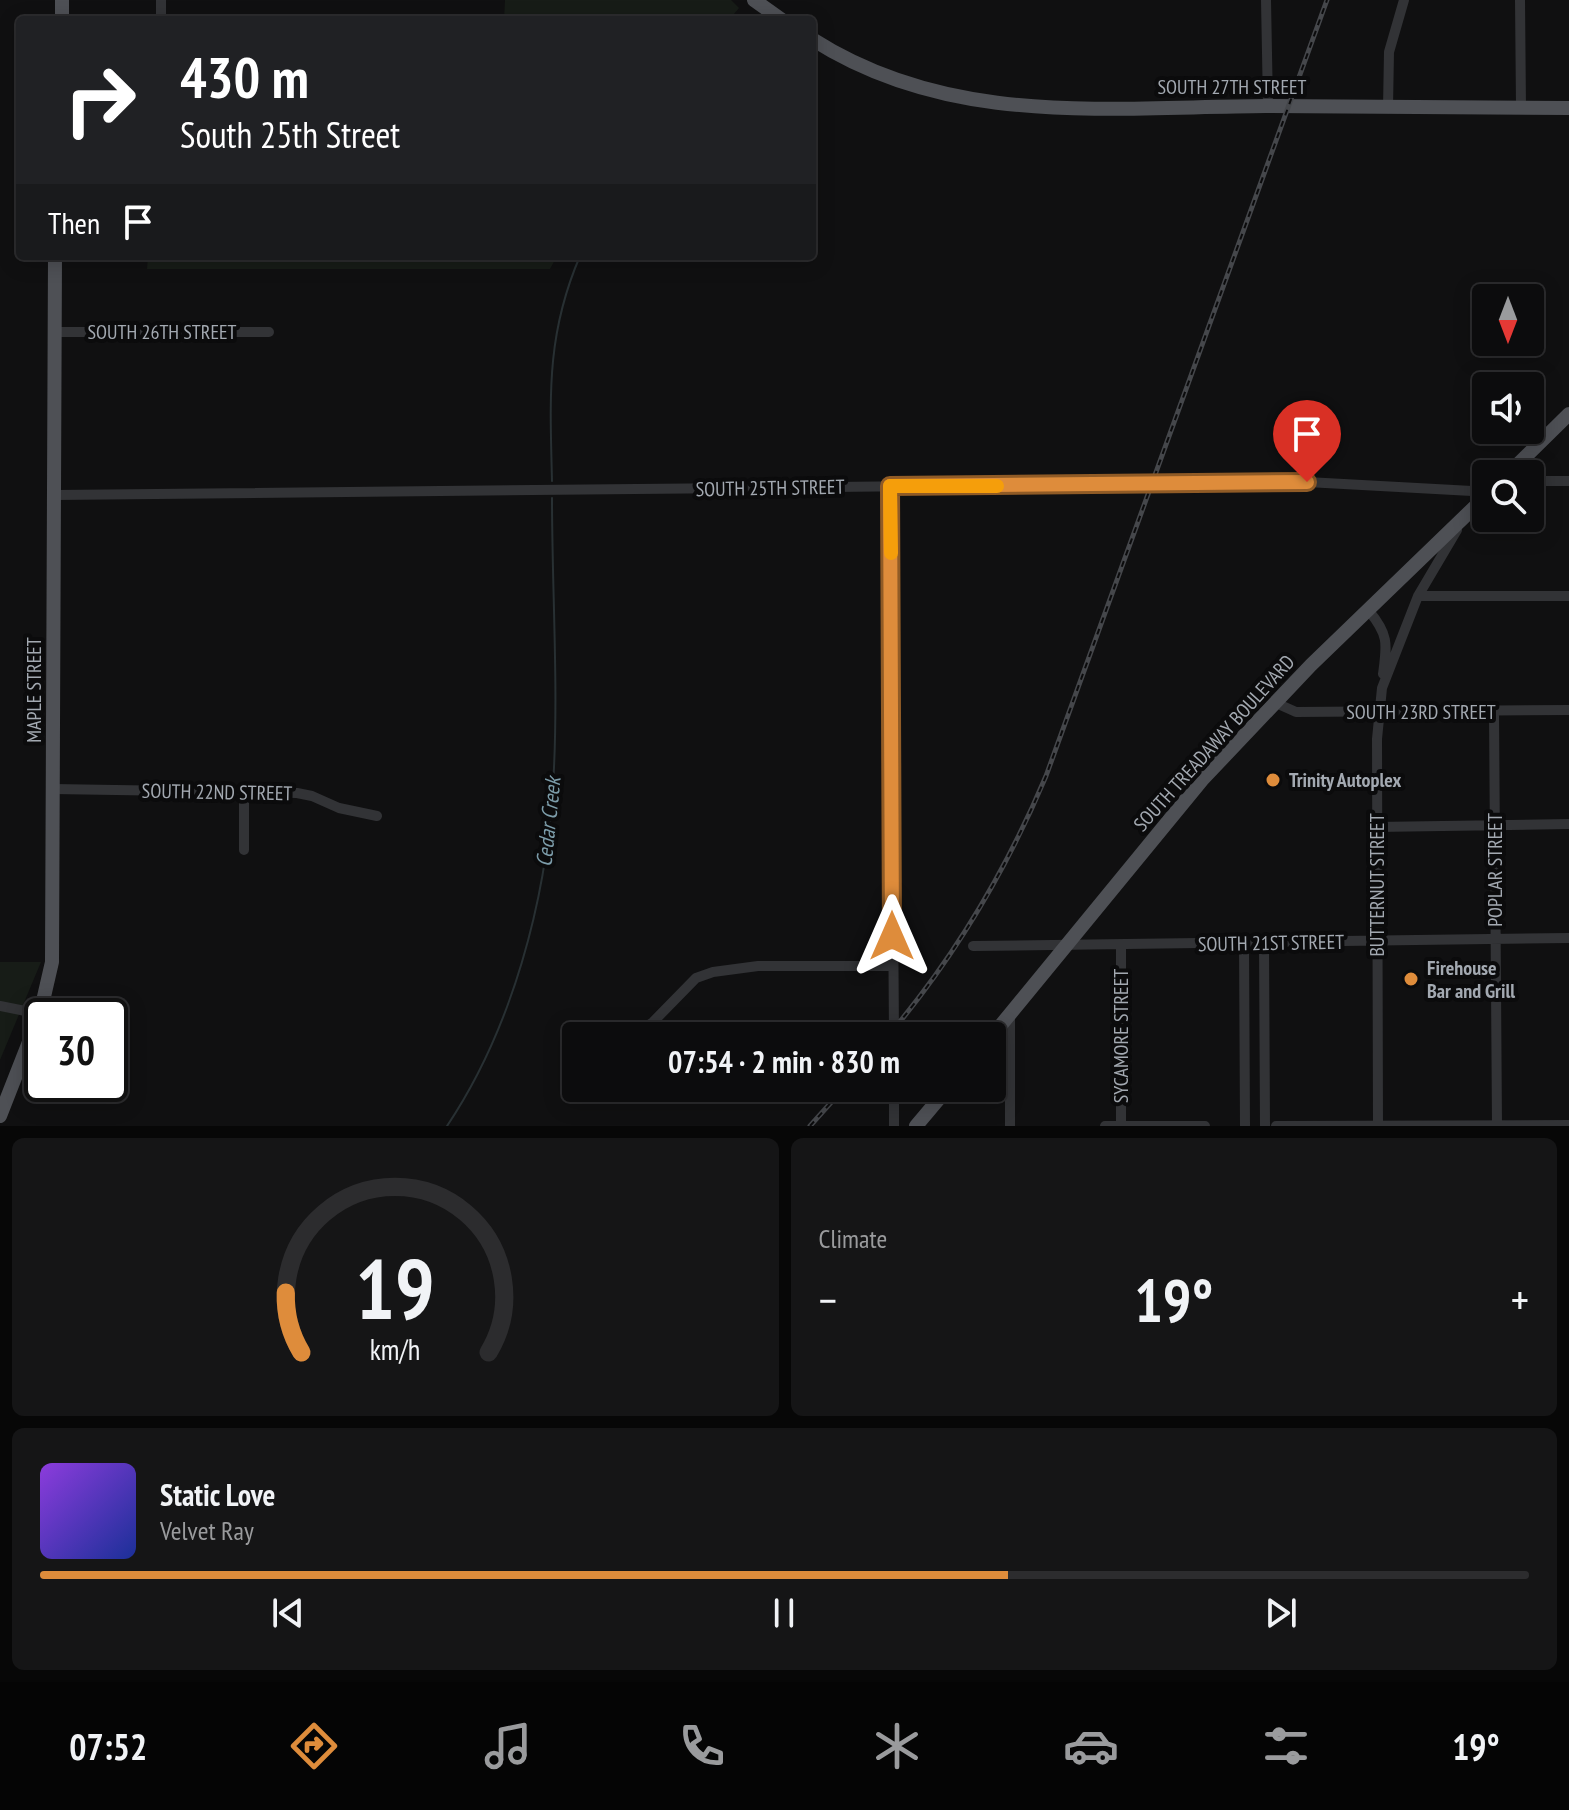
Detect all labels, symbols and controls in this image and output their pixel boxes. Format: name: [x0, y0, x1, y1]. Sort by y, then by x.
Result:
text: 430 m: [180, 41, 309, 113]
icon: right: [48, 48, 152, 152]
street label: SOUTH 27TH STREET: [1158, 74, 1307, 100]
text: South 25th Street: [180, 111, 400, 158]
icon: arrive: [116, 200, 160, 244]
text: Then: [48, 203, 100, 242]
north arrow: [1472, 284, 1544, 356]
map controls: [1472, 284, 1544, 532]
street label: SOUTH 26TH STREET: [88, 319, 237, 345]
button: sound: [1472, 372, 1544, 444]
pin: [1273, 400, 1341, 482]
icon: arrive: [1285, 412, 1329, 456]
button: search: [1472, 460, 1544, 532]
street label: SOUTH 25TH STREET: [695, 474, 845, 502]
street label: MAPLE STREET: [21, 637, 47, 743]
street label: SOUTH TREADAWAY BOULEVARD: [1128, 649, 1300, 837]
street label: SOUTH 23RD STREET: [1346, 699, 1496, 725]
place label: Trinity Autoplex: [1289, 767, 1402, 793]
marker: Trinity Autoplex: [1264, 771, 1282, 789]
water label: Cedar Creek: [529, 773, 567, 868]
street label: SOUTH 22ND STREET: [142, 778, 293, 806]
street label: BUTTERNUT STREET: [1364, 813, 1390, 957]
street label: POPLAR STREET: [1482, 813, 1508, 927]
position arrow: [850, 894, 934, 978]
street label: SOUTH 21ST STREET: [1198, 929, 1344, 957]
place label: Firehouse Bar and Grill: [1427, 955, 1515, 1004]
street label: SYCAMORE STREET: [1108, 969, 1134, 1103]
marker: Firehouse Bar and Grill: [1402, 970, 1420, 988]
speed limit sign: 30: [24, 998, 128, 1102]
text: 07:54 · 2 min · 830 m: [668, 1042, 900, 1081]
text: Climate: [819, 1222, 887, 1255]
text: 19: [355, 1234, 435, 1342]
text: 19°: [1134, 1261, 1213, 1339]
text: −: [819, 1271, 837, 1328]
text: +: [1511, 1271, 1529, 1328]
text: km/h: [370, 1331, 421, 1368]
text: Static Love: [160, 1475, 275, 1514]
text: Velvet Ray: [160, 1514, 254, 1547]
icon: previous: [266, 1591, 310, 1635]
icon: pause: [762, 1591, 806, 1635]
icon: next: [1259, 1591, 1303, 1635]
icon: directions: [286, 1718, 342, 1774]
icon: music: [480, 1718, 536, 1774]
icon: phone: [674, 1718, 730, 1774]
icon: climate: [869, 1718, 925, 1774]
icon: car: [1063, 1718, 1119, 1774]
icon: filters: [1258, 1718, 1314, 1774]
text: 07:52: [69, 1723, 147, 1770]
text: 19°: [1452, 1723, 1500, 1770]

